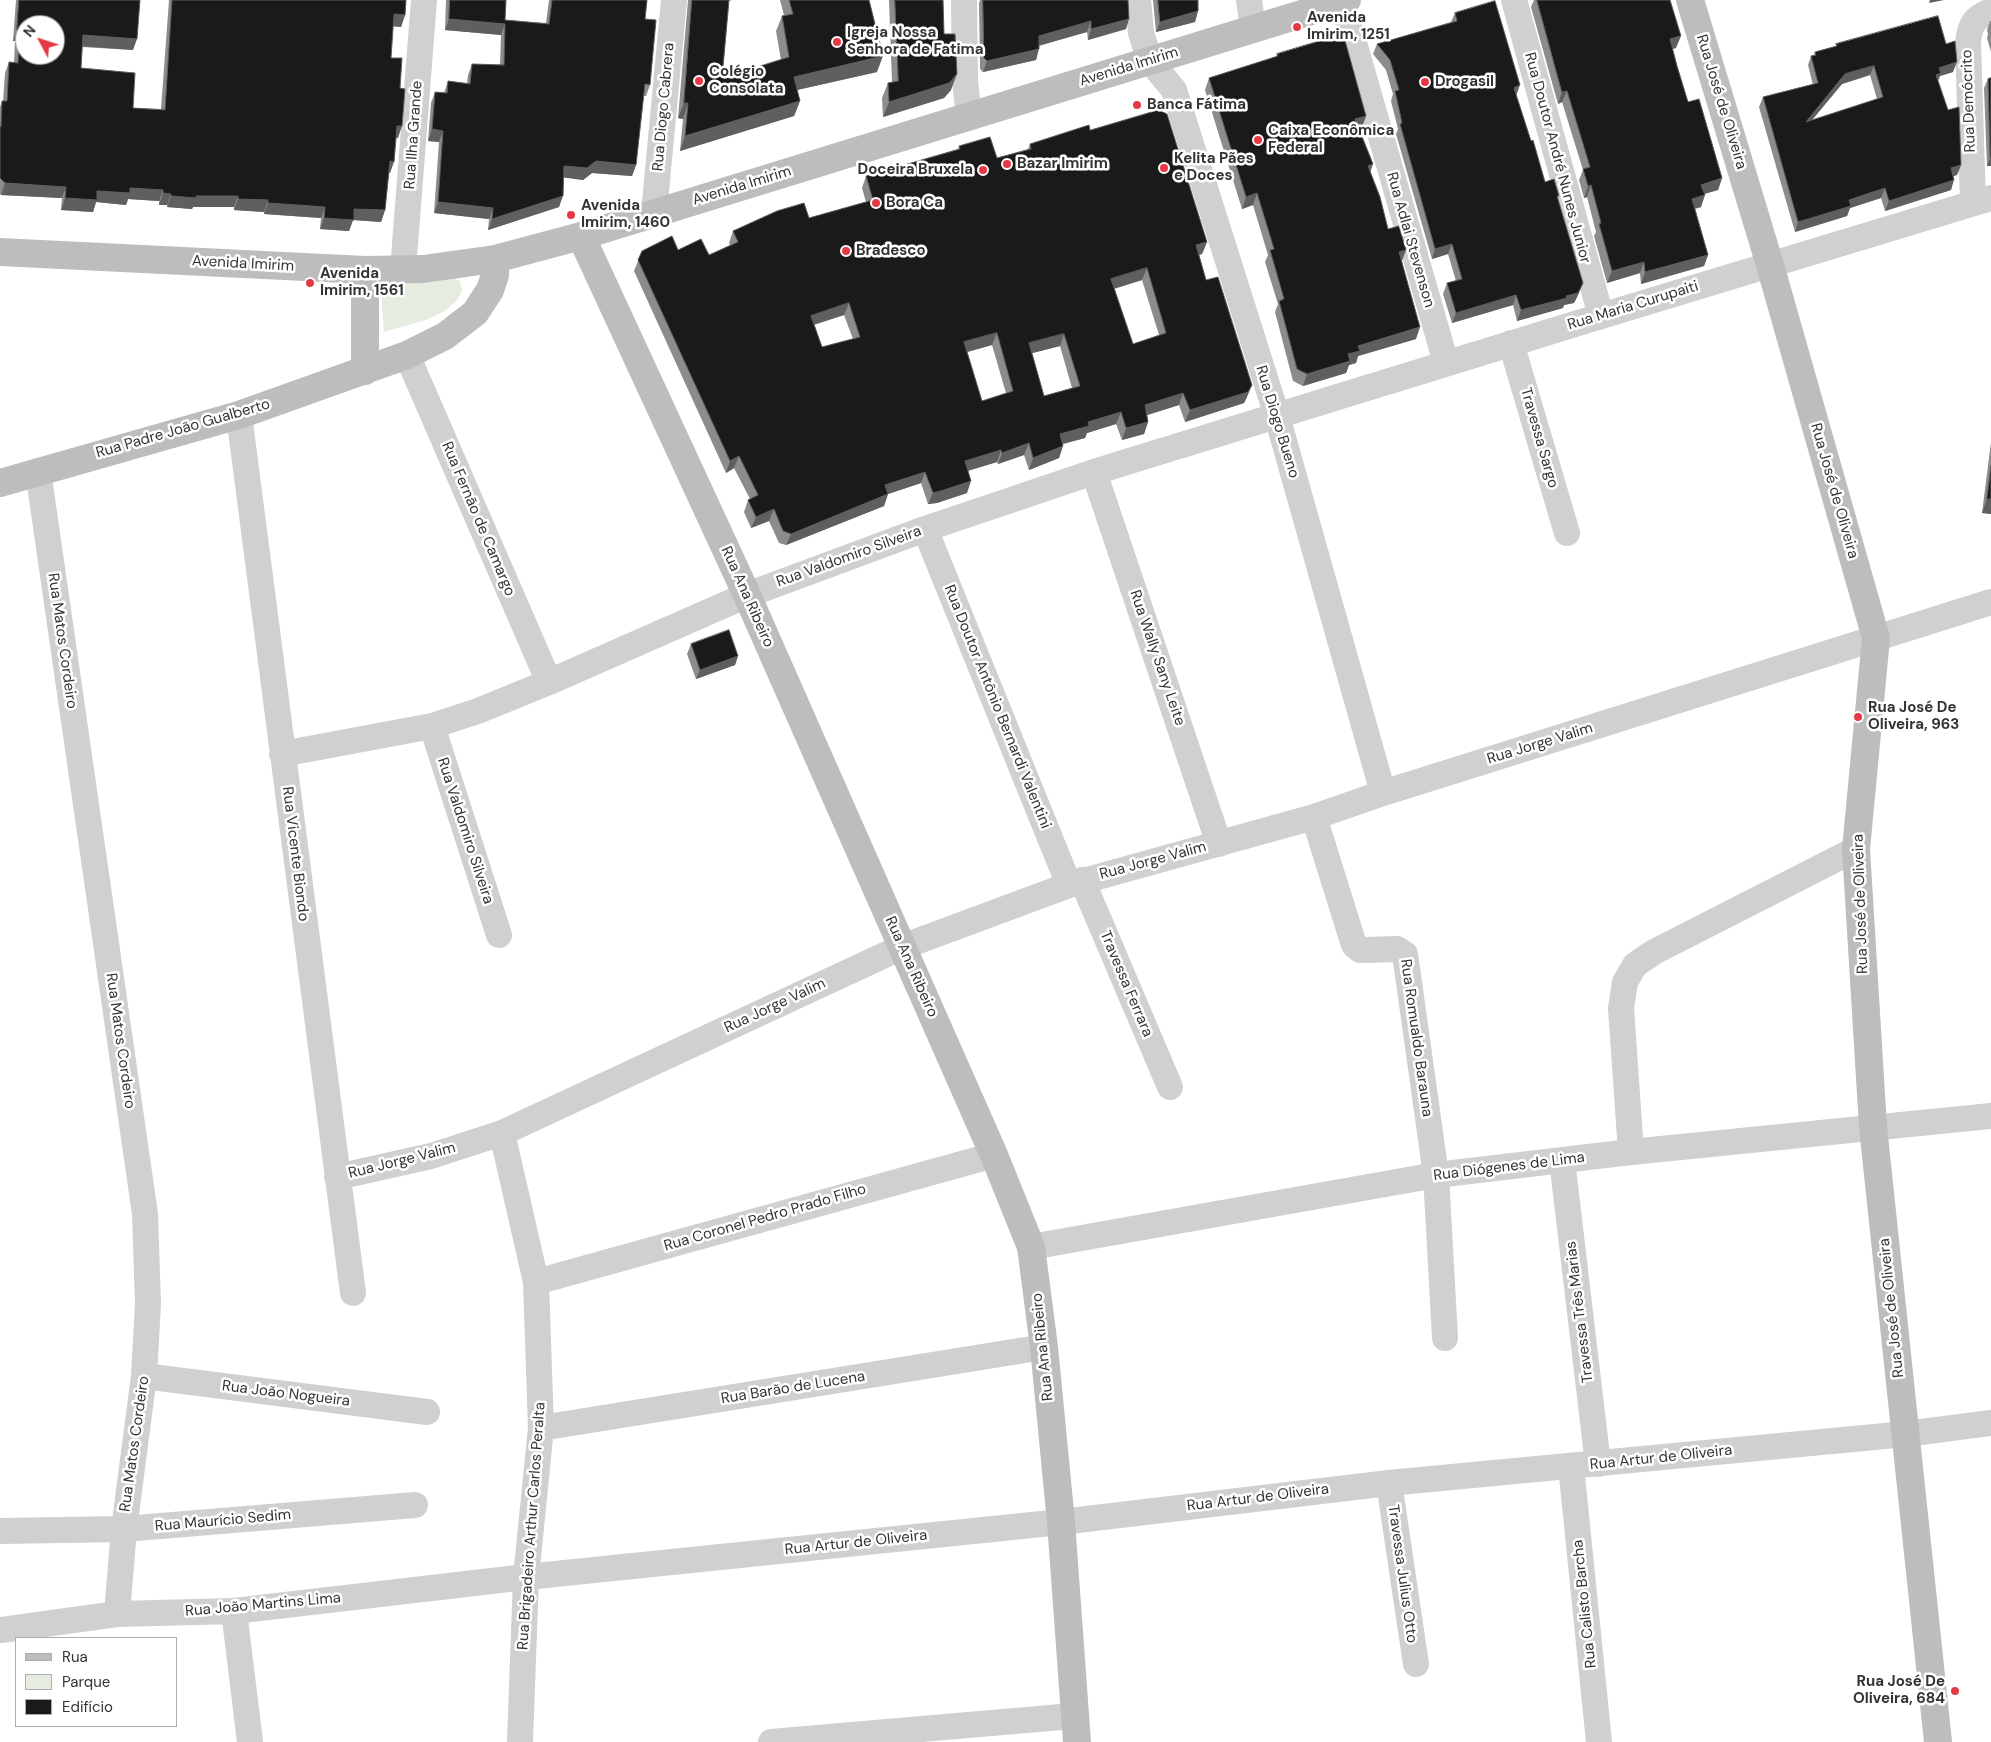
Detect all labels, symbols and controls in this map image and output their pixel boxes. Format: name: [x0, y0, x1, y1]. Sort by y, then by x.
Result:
place label: Avenida Imirim, 1251: [1307, 9, 1390, 44]
north arrow: [15, 15, 65, 65]
text: N: [19, 21, 39, 41]
marker: Avenida Imirim, 1251: [1291, 21, 1303, 33]
place label: Igreja Nossa Senhora de Fatima: [847, 24, 983, 59]
street label: Rua José de Oliveira: [1692, 32, 1750, 172]
marker: Igreja Nossa Senhora de Fatima: [831, 36, 843, 48]
street label: Rua Diogo Cabrera: [649, 42, 679, 172]
street label: Avenida Imirim: [1078, 43, 1180, 91]
street label: Rua Demócrito: [1958, 49, 1980, 153]
street label: Rua Doutor André Nunes Junior: [1520, 51, 1594, 265]
place label: Colégio Consolata: [709, 63, 784, 98]
place label: Drogasil: [1435, 73, 1494, 91]
marker: Colégio Consolata: [693, 75, 705, 87]
marker: Drogasil: [1419, 76, 1431, 88]
street label: Rua Ilha Grande: [401, 80, 427, 190]
place label: Banca Fátima: [1147, 96, 1246, 114]
marker: Banca Fátima: [1131, 99, 1143, 111]
place label: Caixa Econômica Federal: [1268, 122, 1394, 157]
marker: Caixa Econômica Federal: [1252, 134, 1264, 146]
place label: Kelita Pães e Doces: [1174, 150, 1254, 185]
place label: Bazar Imirim: [1017, 155, 1108, 173]
marker: Bazar Imirim: [1001, 158, 1013, 170]
place label: Doceira Bruxela: [858, 161, 973, 179]
street label: Avenida Imirim: [691, 162, 793, 210]
marker: Kelita Pães e Doces: [1158, 162, 1170, 174]
marker: Doceira Bruxela: [977, 164, 989, 176]
street label: Rua Adlai Stevenson: [1382, 170, 1438, 310]
place label: Bora Ca: [886, 194, 943, 212]
place label: Avenida Imirim, 1460: [581, 197, 670, 232]
marker: Bora Ca: [870, 197, 882, 209]
marker: Avenida Imirim, 1460: [565, 209, 577, 221]
place label: Bradesco: [856, 242, 926, 260]
marker: Bradesco: [840, 245, 852, 257]
street label: Avenida Imirim: [192, 252, 294, 276]
place label: Avenida Imirim, 1561: [320, 265, 404, 300]
marker: Avenida Imirim, 1561: [304, 277, 316, 289]
street label: Rua Maria Curupaiti: [1565, 278, 1701, 334]
street label: Rua Diogo Bueno: [1251, 364, 1303, 480]
street label: Travessa Sargo: [1516, 386, 1562, 490]
street label: Rua Padre João Gualberto: [94, 395, 272, 463]
street label: Rua José de Oliveira: [1806, 421, 1862, 561]
street label: Rua Fernão de Camargo: [437, 439, 519, 599]
street label: Rua Valdomiro Silveira: [774, 522, 924, 592]
street label: Rua Ana Ribeiro: [717, 544, 777, 650]
street label: Rua Matos Cordeiro: [44, 572, 80, 710]
street label: Rua Doutor Antônio Bernardi Valentini: [940, 582, 1054, 832]
street label: Rua Wally Sany Leite: [1125, 588, 1189, 728]
place label: Rua José De Oliveira, 963: [1868, 699, 1959, 734]
marker: Rua José De Oliveira, 963: [1852, 711, 1864, 723]
street label: Rua Jorge Valim: [1485, 719, 1595, 769]
street label: Rua Valdomiro Silveira: [433, 756, 497, 906]
street label: Rua Vicente Biondo: [278, 786, 312, 922]
street label: Rua José de Oliveira: [1850, 834, 1872, 974]
street label: Rua Jorge Valim: [1098, 838, 1208, 884]
street label: Rua Ana Ribeiro: [881, 914, 941, 1020]
street label: Travessa Ferrara: [1096, 928, 1156, 1040]
street label: Rua Romualdo Barauna: [1396, 958, 1436, 1118]
street label: Rua Matos Cordeiro: [102, 972, 138, 1110]
street label: Rua Jorge Valim: [721, 975, 829, 1037]
street label: Rua Jorge Valim: [347, 1139, 457, 1183]
street label: Rua Diógenes de Lima: [1432, 1149, 1586, 1185]
street label: Rua Coronel Pedro Prado Filho: [662, 1180, 868, 1256]
street label: Rua José de Oliveira: [1876, 1237, 1908, 1379]
street label: Travessa Três Marias: [1562, 1240, 1598, 1384]
street label: Rua Ana Ribeiro: [1028, 1292, 1058, 1402]
street label: Rua Barão de Lucena: [720, 1368, 866, 1408]
street label: Rua Matos Cordeiro: [117, 1375, 153, 1513]
street label: Rua João Nogueira: [221, 1377, 351, 1411]
street label: Rua Brigadeiro Arthur Carlos Peralta: [514, 1402, 550, 1650]
street label: Rua Artur de Oliveira: [1589, 1442, 1733, 1474]
street label: Rua Artur de Oliveira: [1186, 1480, 1330, 1516]
street label: Travessa Julius Otto: [1383, 1504, 1421, 1644]
street label: Rua Maurício Sedim: [154, 1506, 292, 1536]
street label: Rua Artur de Oliveira: [784, 1527, 928, 1559]
street label: Rua Calisto Barcha: [1569, 1539, 1601, 1669]
street label: Rua João Martins Lima: [184, 1589, 342, 1621]
legend: [15, 1637, 178, 1727]
text: Rua: [62, 1647, 88, 1667]
text: Parque: [62, 1672, 110, 1692]
place label: Rua José De Oliveira, 684: [1853, 1673, 1945, 1708]
marker: Rua José De Oliveira, 684: [1949, 1685, 1961, 1697]
text: Edifício: [62, 1697, 113, 1717]

